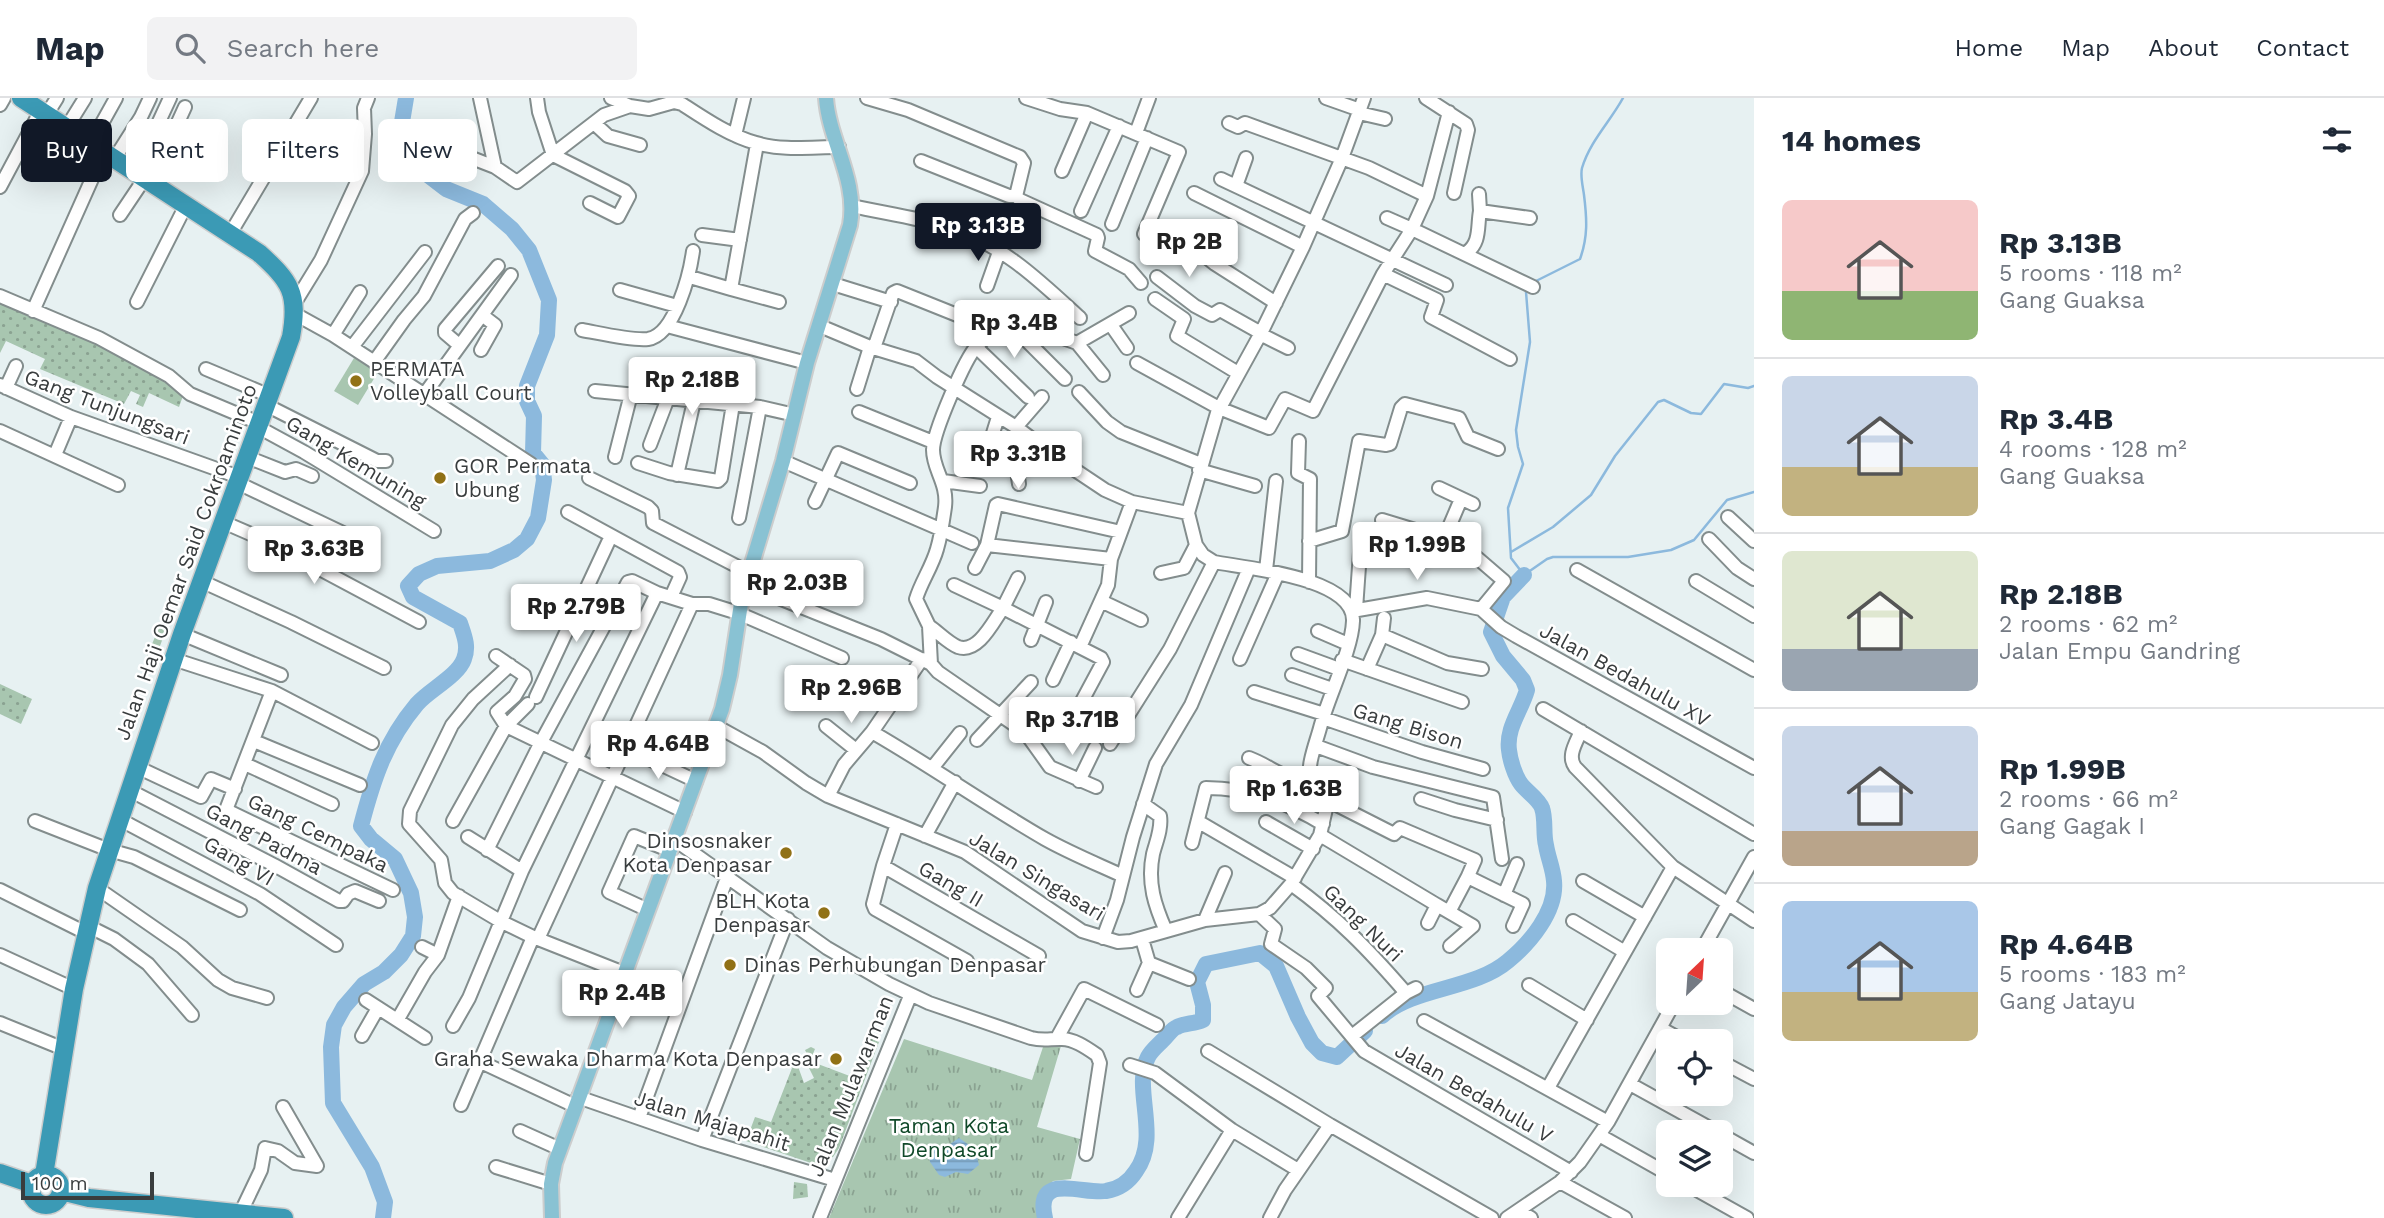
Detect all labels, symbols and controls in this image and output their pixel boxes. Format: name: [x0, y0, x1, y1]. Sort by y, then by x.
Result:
search box: [147, 17, 637, 80]
text: Map: [35, 29, 105, 68]
icon: search: [171, 29, 209, 67]
text: Search here: [227, 33, 379, 63]
text: Home: [1955, 34, 2023, 62]
text: Map: [2061, 34, 2110, 62]
text: About: [2148, 34, 2218, 62]
text: Contact: [2256, 34, 2349, 62]
chip: Buy: [21, 119, 112, 182]
chip: Rent: [126, 119, 228, 182]
chip: Filters: [242, 119, 364, 182]
chip: New: [378, 119, 477, 182]
icon: filters: [2318, 121, 2356, 159]
text: 14 homes: [1782, 123, 1921, 158]
pin: Rp 3.13B: [906, 204, 1050, 263]
text: Rp 3.13B: [931, 212, 1025, 239]
pin: Rp 2B: [1140, 220, 1238, 279]
text: Rp 3.13B: [1999, 225, 2122, 260]
text: Rp 2B: [1156, 228, 1222, 255]
icon: home: [1838, 228, 1922, 312]
text: 5 rooms · 118 m²: [1999, 260, 2182, 287]
text: Gang Guaksa: [1999, 287, 2145, 314]
pin: Rp 3.4B: [949, 300, 1079, 360]
text: Rp 3.4B: [970, 309, 1058, 336]
place label: PERMATA Volleyball Court: [370, 356, 532, 405]
pin: Rp 2.18B: [620, 358, 764, 417]
street label: Gang Tunjungsari: [21, 364, 193, 450]
text: Rp 2.18B: [645, 366, 739, 393]
marker: PERMATA Volleyball Court: [348, 373, 364, 389]
street label: Jalan Haji Oemar Said Cokroaminoto: [109, 380, 262, 743]
text: Rp 3.4B: [1999, 401, 2113, 436]
icon: home: [1838, 404, 1922, 488]
street label: Gang Kemuning: [282, 410, 432, 514]
pin: Rp 3.31B: [946, 432, 1090, 491]
text: 4 rooms · 128 m²: [1999, 436, 2187, 463]
text: Rp 3.31B: [970, 440, 1066, 467]
place label: GOR Permata Ubung: [454, 453, 592, 502]
text: Gang Guaksa: [1999, 463, 2145, 490]
marker: GOR Permata Ubung: [432, 470, 448, 486]
pin: Rp 1.99B: [1345, 522, 1489, 582]
pin: Rp 3.63B: [242, 526, 386, 586]
text: Rp 1.99B: [1368, 531, 1466, 558]
text: Rp 3.63B: [264, 535, 364, 562]
pin: Rp 2.03B: [725, 560, 869, 620]
text: Rp 2.03B: [747, 569, 847, 596]
text: Rp 2.18B: [1999, 576, 2123, 611]
icon: home: [1838, 579, 1922, 663]
pin: Rp 2.79B: [504, 584, 648, 644]
text: Rp 2.79B: [527, 593, 625, 620]
text: 2 rooms · 62 m²: [1999, 611, 2177, 638]
street label: Jalan Bedahulu XV: [1536, 617, 1715, 732]
text: Jalan Empu Gandring: [1999, 638, 2240, 665]
pin: Rp 2.96B: [779, 666, 923, 725]
text: Rp 2.96B: [800, 674, 902, 701]
street label: Gang Bison: [1350, 697, 1466, 754]
pin: Rp 3.71B: [1000, 698, 1144, 757]
text: Rp 3.71B: [1025, 706, 1119, 733]
pin: Rp 4.64B: [586, 722, 730, 781]
text: Rp 4.64B: [607, 730, 709, 757]
text: Rp 1.99B: [1999, 751, 2126, 786]
icon: home: [1838, 754, 1922, 838]
pin: Rp 1.63B: [1222, 766, 1366, 826]
text: Rp 1.63B: [1246, 775, 1342, 802]
text: 2 rooms · 66 m²: [1999, 786, 2178, 813]
street label: Gang Cempaka: [244, 788, 393, 878]
street label: Gang Padma: [202, 797, 327, 880]
text: Gang Gagak I: [1999, 813, 2145, 840]
street label: Jalan Singasari: [965, 825, 1110, 926]
place label: Dinsosnaker Kota Denpasar: [623, 828, 772, 877]
street label: Gang VI: [199, 830, 279, 891]
marker: Dinsosnaker Kota Denpasar: [778, 845, 794, 861]
street label: Gang II: [914, 855, 988, 912]
street label: Gang Nuri: [1318, 879, 1408, 967]
place label: BLH Kota Denpasar: [713, 888, 810, 937]
marker: BLH Kota Denpasar: [816, 905, 832, 921]
text: Rp 4.64B: [1999, 926, 2133, 961]
icon: home: [1838, 929, 1922, 1013]
north arrow: [1656, 938, 1732, 1015]
map controls: [1656, 938, 1733, 1197]
place label: Dinas Perhubungan Denpasar: [744, 952, 1047, 977]
marker: Dinas Perhubungan Denpasar: [722, 957, 738, 973]
text: 5 rooms · 183 m²: [1999, 961, 2186, 988]
pin: Rp 2.4B: [557, 970, 687, 1030]
text: Rp 2.4B: [578, 979, 666, 1006]
text: Gang Jatayu: [1999, 988, 2136, 1015]
street label: Jalan Mulawarman: [803, 991, 898, 1180]
button: locate: [1656, 1029, 1733, 1106]
street label: Jalan Bedahulu V: [1391, 1037, 1558, 1148]
place label: Graha Sewaka Dharma Kota Denpasar: [434, 1046, 822, 1071]
marker: Graha Sewaka Dharma Kota Denpasar: [828, 1051, 844, 1067]
street label: Jalan Majapahit: [631, 1085, 793, 1156]
park label: Taman Kota Denpasar: [889, 1113, 1009, 1162]
button: layers: [1656, 1120, 1733, 1197]
scale bar: [21, 1169, 154, 1201]
text: 100 m: [32, 1172, 88, 1195]

